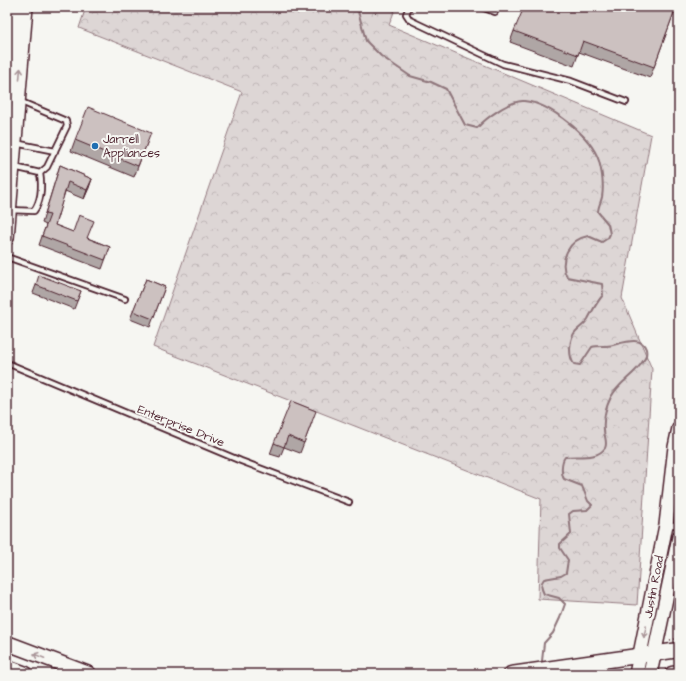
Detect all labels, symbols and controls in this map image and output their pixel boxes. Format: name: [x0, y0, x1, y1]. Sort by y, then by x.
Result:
one-way arrow: [16, 68, 24, 81]
place label: Jarrell Appliances: [103, 131, 160, 162]
marker: Jarrell Appliances: [90, 141, 100, 151]
street label: Enterprise Drive: [135, 401, 228, 451]
street label: Justin Road: [640, 554, 668, 620]
one-way arrow: [641, 625, 649, 638]
one-way arrow: [33, 651, 45, 659]

